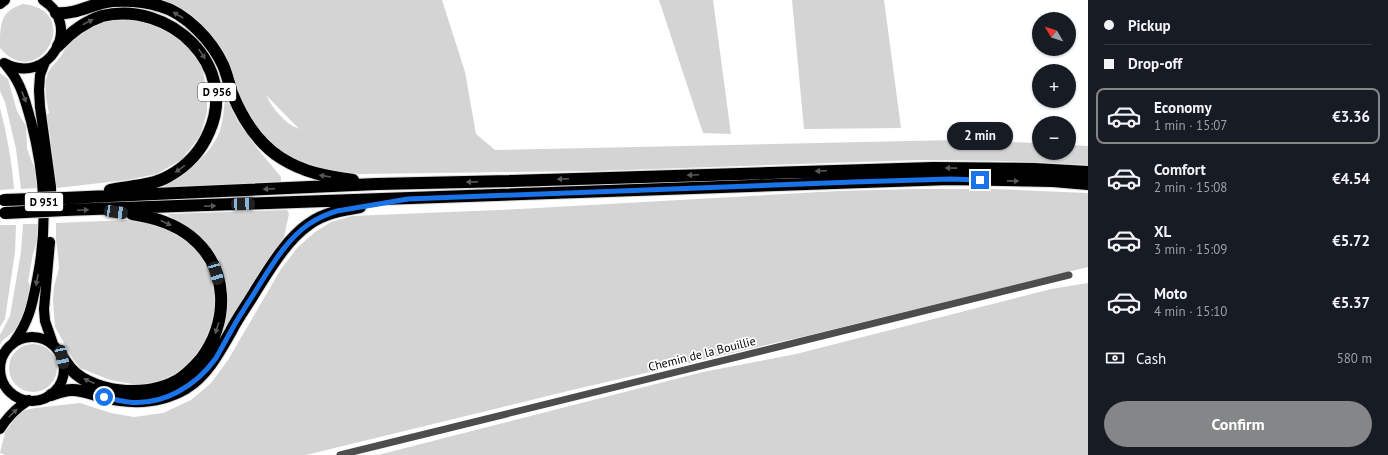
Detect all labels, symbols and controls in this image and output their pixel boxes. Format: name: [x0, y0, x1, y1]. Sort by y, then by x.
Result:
one-way arrow: [172, 12, 184, 19]
north arrow: [1032, 12, 1076, 56]
map controls: [1032, 12, 1076, 160]
text: Pickup: [1128, 16, 1171, 35]
one-way arrow: [82, 19, 94, 25]
one-way arrow: [198, 49, 206, 59]
text: Drop-off: [1128, 54, 1182, 73]
button: +: [1032, 64, 1076, 108]
road number: D 956: [198, 83, 236, 101]
one-way arrow: [21, 92, 27, 104]
icon: car: [1106, 98, 1142, 134]
text: Economy: [1154, 98, 1212, 117]
text: €3.36: [1332, 107, 1370, 126]
button: −: [1032, 116, 1076, 160]
text: 1 min · 15:07: [1154, 117, 1227, 134]
callout: 2 min: [947, 122, 1013, 150]
text: 2 min: [964, 127, 996, 144]
icon: car: [1106, 160, 1142, 196]
text: Comfort: [1154, 160, 1206, 179]
one-way arrow: [174, 164, 185, 173]
one-way arrow: [944, 165, 957, 171]
one-way arrow: [814, 168, 827, 174]
text: €4.54: [1332, 169, 1370, 188]
route end: [971, 171, 989, 189]
one-way arrow: [686, 172, 699, 178]
one-way arrow: [319, 173, 331, 179]
one-way arrow: [557, 176, 569, 183]
one-way arrow: [1007, 177, 1019, 184]
one-way arrow: [465, 179, 478, 185]
text: 2 min · 15:08: [1154, 179, 1227, 196]
one-way arrow: [262, 186, 275, 192]
road number: D 951: [25, 193, 63, 211]
car: [231, 198, 255, 210]
one-way arrow: [204, 202, 216, 209]
car: [103, 204, 129, 220]
one-way arrow: [77, 207, 90, 213]
one-way arrow: [160, 220, 172, 226]
icon: car: [1106, 222, 1142, 258]
text: XL: [1154, 222, 1171, 241]
text: €5.72: [1332, 231, 1370, 250]
text: 3 min · 15:09: [1154, 241, 1227, 258]
car: [207, 260, 225, 286]
one-way arrow: [34, 274, 40, 286]
icon: car: [1106, 284, 1142, 320]
text: Moto: [1154, 284, 1187, 303]
text: €5.37: [1332, 293, 1370, 312]
text: 4 min · 15:10: [1154, 303, 1227, 320]
one-way arrow: [214, 323, 220, 335]
street label: Chemin de la Bouillie: [647, 333, 757, 374]
car: [54, 344, 70, 370]
icon: cash: [1104, 347, 1126, 369]
text: Cash: [1136, 349, 1166, 368]
text: 580 m: [1337, 350, 1372, 367]
one-way arrow: [84, 378, 95, 384]
route start: [95, 388, 113, 406]
button: Confirm: [1104, 401, 1372, 447]
one-way arrow: [8, 408, 18, 417]

